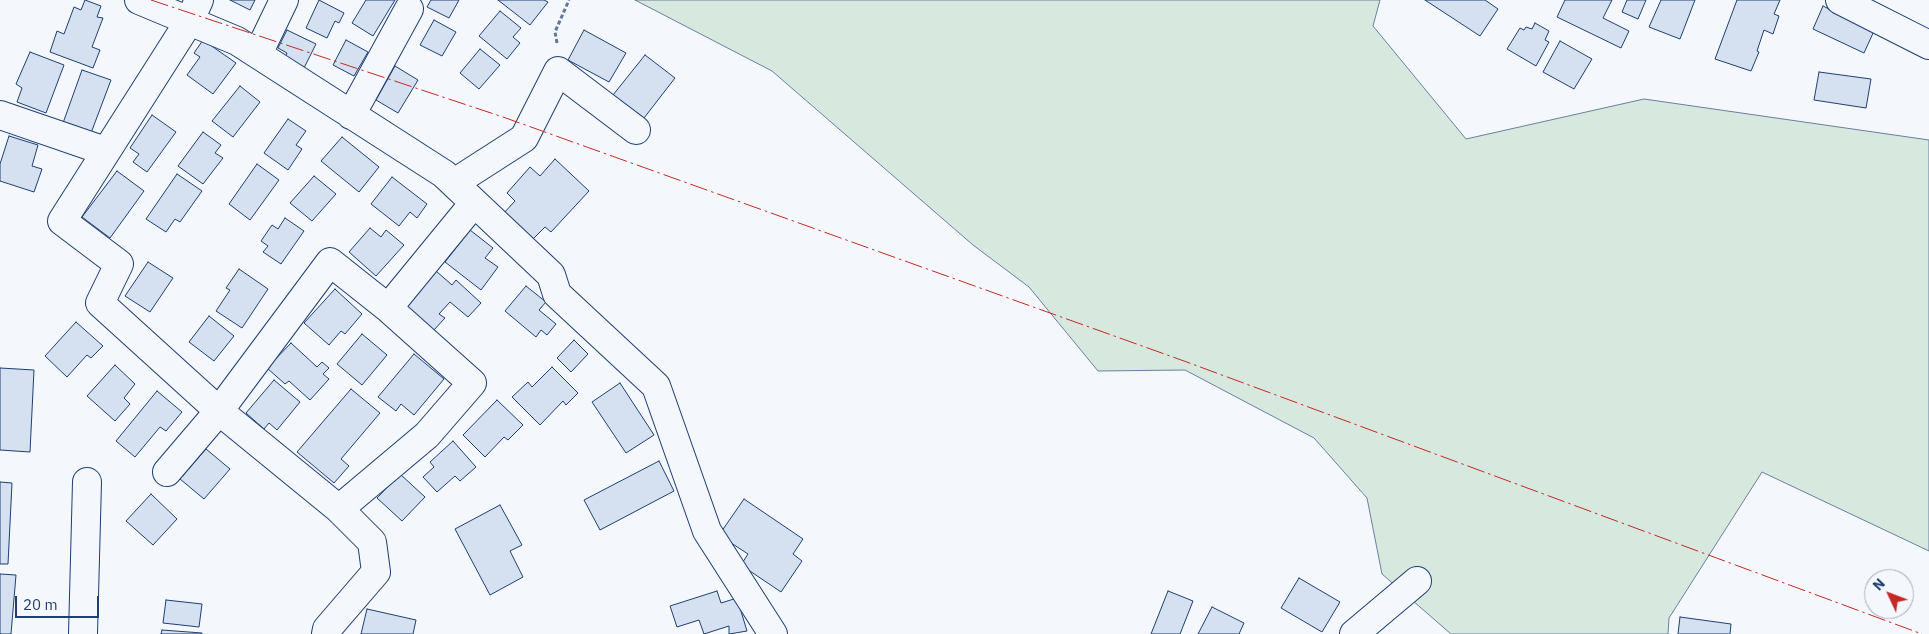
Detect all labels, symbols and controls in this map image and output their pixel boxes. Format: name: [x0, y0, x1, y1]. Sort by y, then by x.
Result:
north arrow: [1864, 569, 1914, 619]
text: N: [1869, 575, 1889, 594]
scale bar: [18, 586, 101, 618]
text: 20 m: [23, 595, 58, 614]

